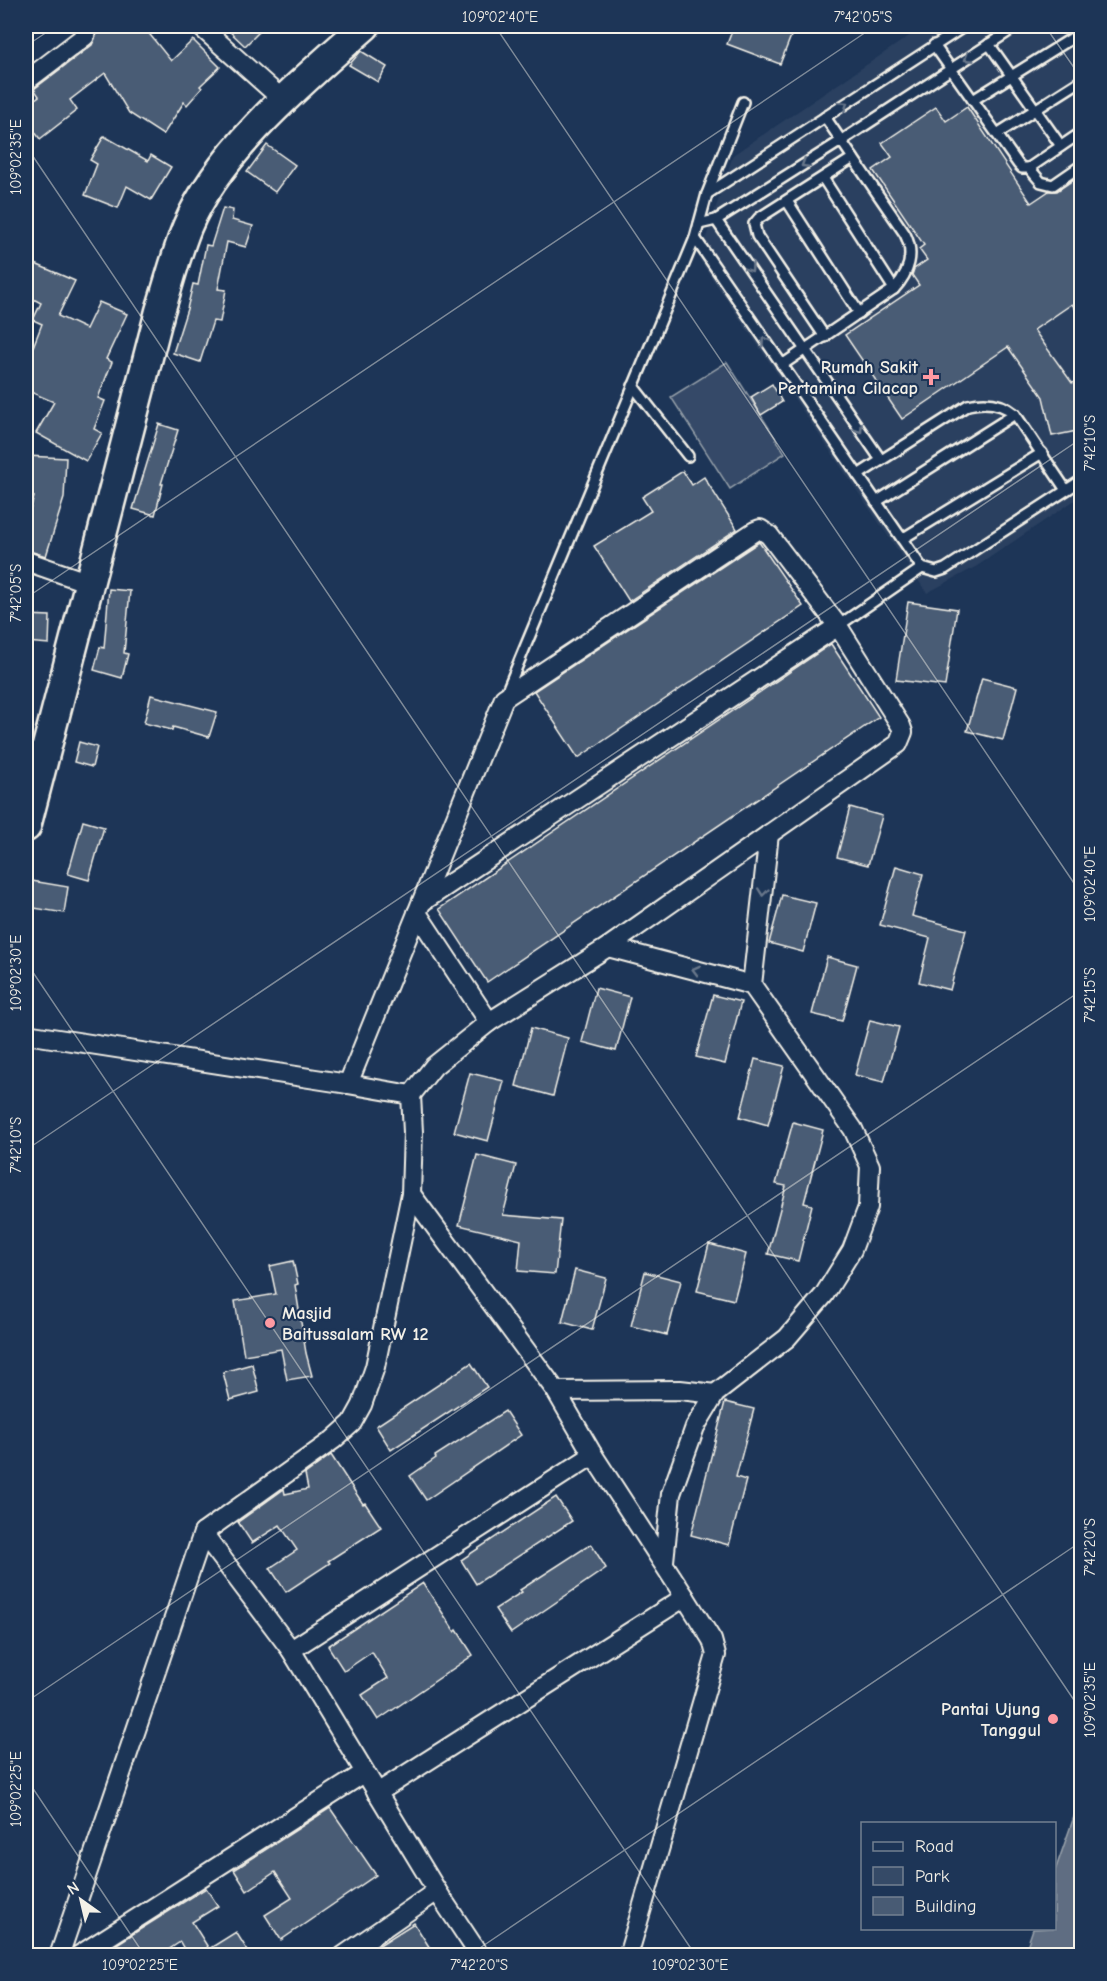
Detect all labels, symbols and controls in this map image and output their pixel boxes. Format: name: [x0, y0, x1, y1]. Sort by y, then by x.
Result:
text: 109°02'40"E: [462, 8, 538, 26]
text: 7°42'05"S: [834, 8, 892, 26]
one-way arrow: [964, 50, 975, 61]
one-way arrow: [838, 100, 848, 112]
text: 109°02'35"E: [7, 119, 25, 195]
one-way arrow: [801, 157, 811, 169]
one-way arrow: [743, 261, 754, 272]
one-way arrow: [761, 336, 772, 347]
place label: Rumah Sakit Pertamina Cilacap: [778, 357, 919, 399]
marker: Rumah Sakit Pertamina Cilacap: [922, 368, 940, 386]
text: 7°42'10"S: [1081, 415, 1099, 471]
one-way arrow: [852, 423, 864, 433]
text: 7°42'05"S: [7, 564, 25, 622]
text: 109°02'40"E: [1081, 846, 1099, 922]
one-way arrow: [757, 888, 769, 897]
text: 109°02'30"E: [7, 935, 25, 1011]
one-way arrow: [691, 965, 702, 977]
text: 7°42'15"S: [1081, 967, 1099, 1023]
text: 7°42'10"S: [7, 1117, 25, 1173]
place label: Masjid Baitussalam RW 12: [282, 1303, 429, 1345]
marker: Masjid Baitussalam RW 12: [263, 1316, 277, 1330]
text: 7°42'20"S: [1081, 1518, 1099, 1576]
text: 109°02'35"E: [1081, 1662, 1099, 1738]
place label: Pantai Ujung Tanggul: [941, 1699, 1041, 1741]
marker: Pantai Ujung Tanggul: [1046, 1712, 1060, 1726]
text: 109°02'25"E: [7, 1751, 25, 1827]
legend: [861, 1822, 1056, 1930]
text: Road: [915, 1836, 954, 1857]
text: Park: [915, 1866, 950, 1887]
north arrow: [51, 1870, 111, 1930]
text: N: [64, 1878, 83, 1899]
text: Building: [915, 1896, 977, 1917]
text: 109°02'25"E: [102, 1956, 178, 1974]
text: 7°42'20"S: [450, 1956, 508, 1974]
text: 109°02'30"E: [652, 1956, 728, 1974]

